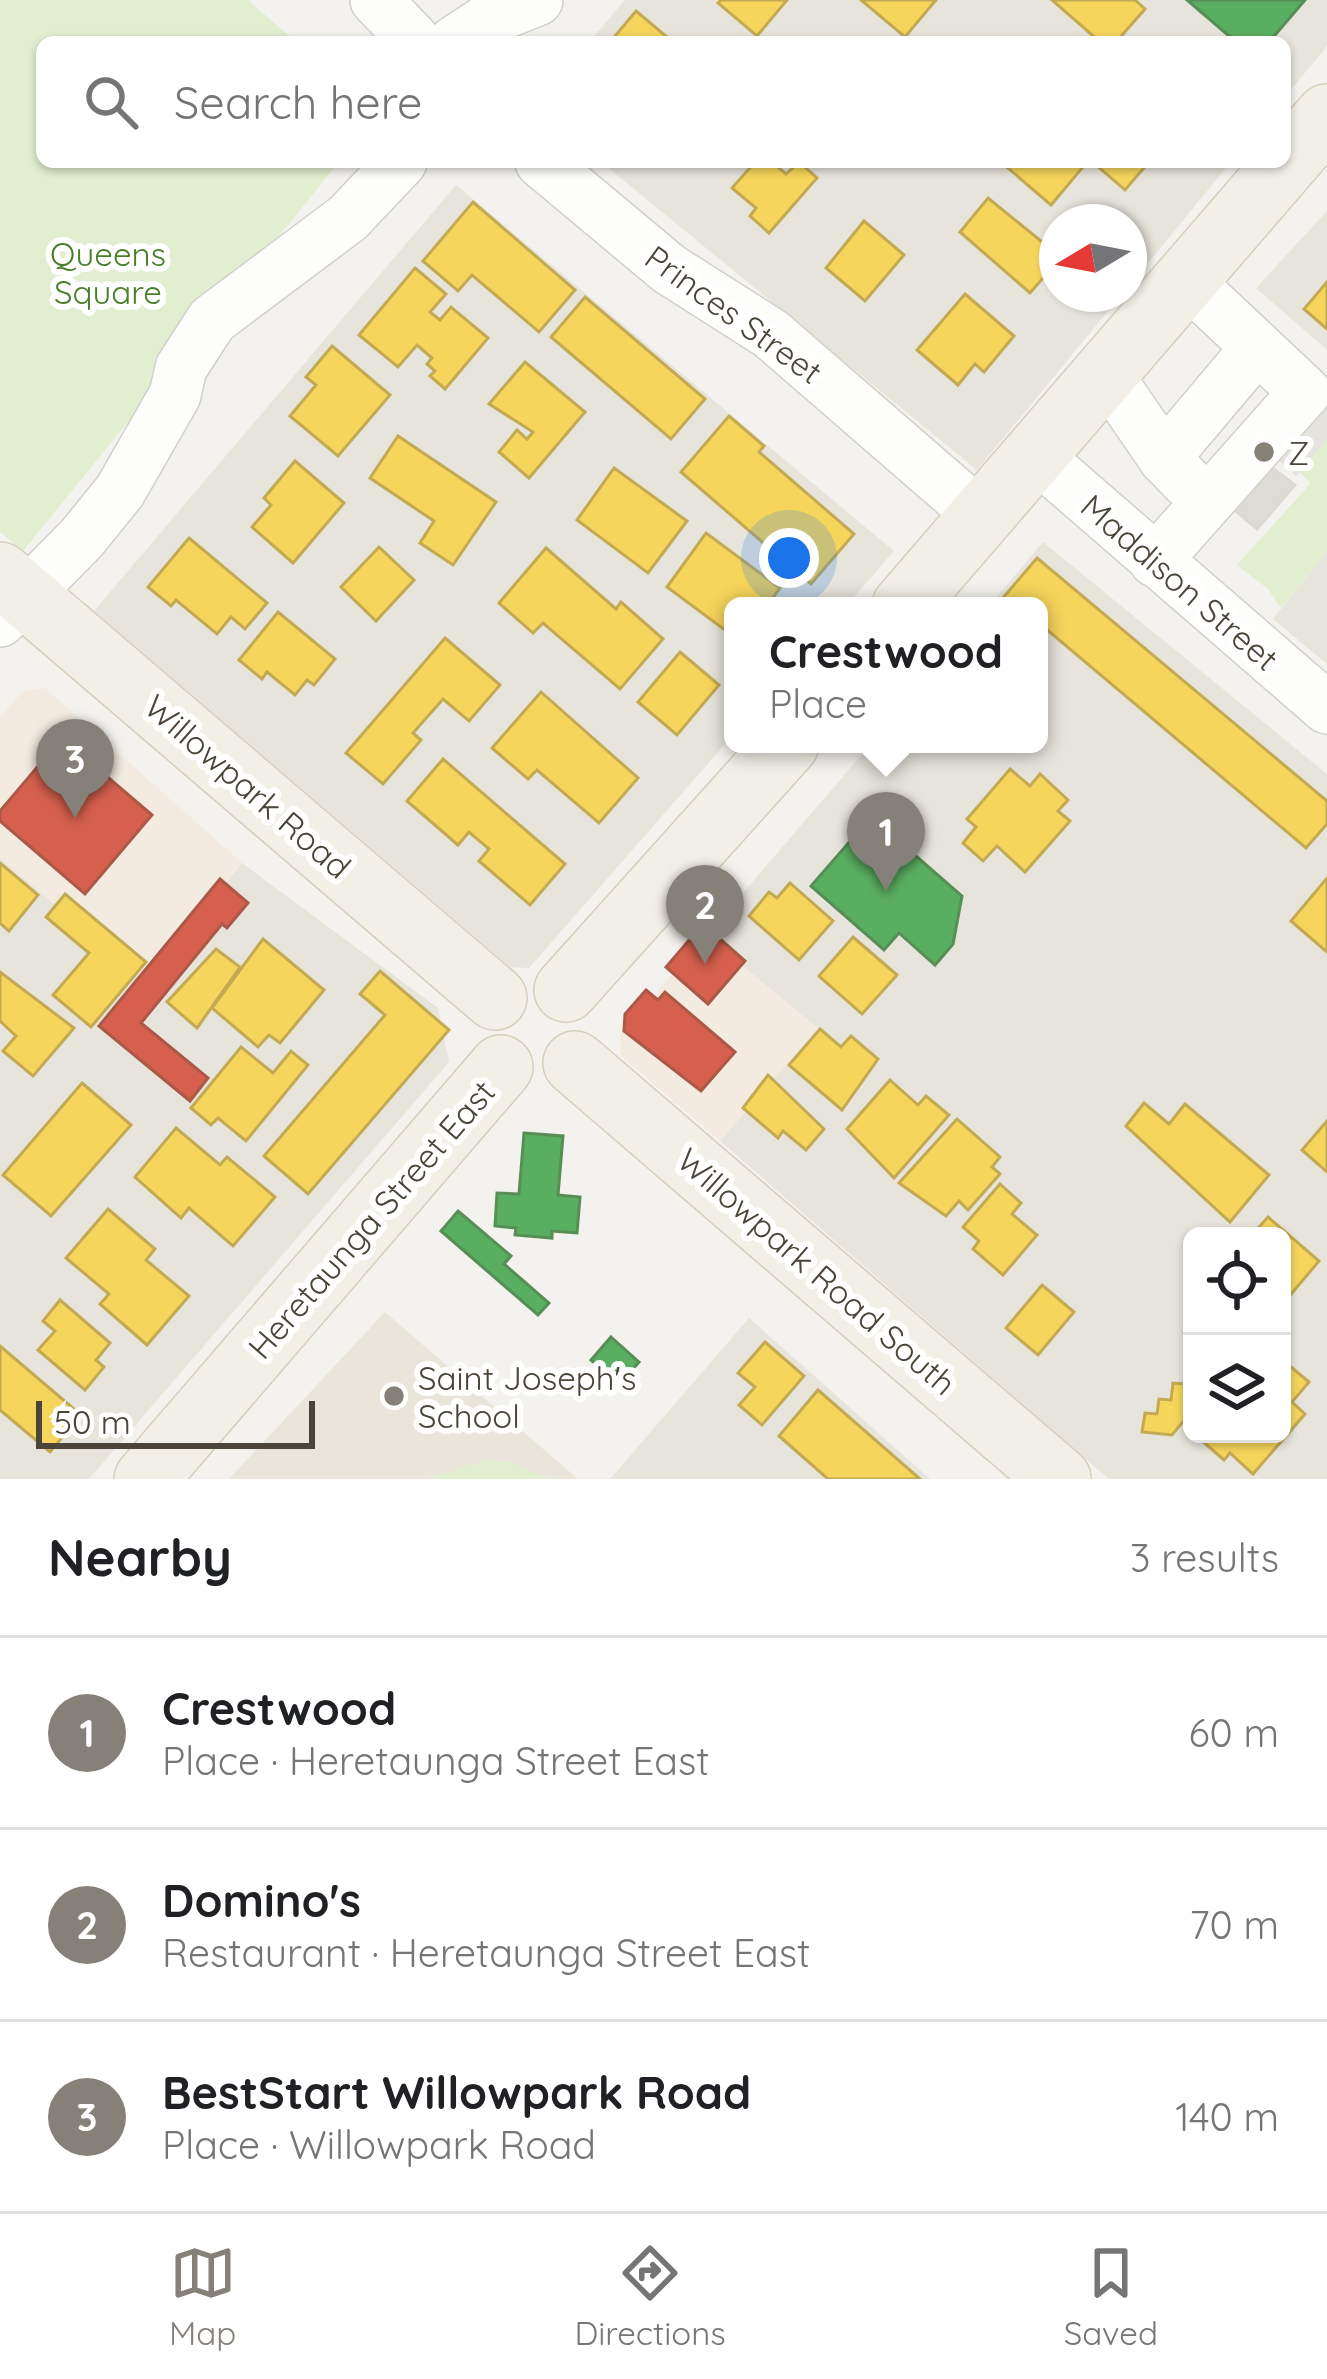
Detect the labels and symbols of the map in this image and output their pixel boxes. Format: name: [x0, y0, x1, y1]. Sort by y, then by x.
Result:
north arrow: [1039, 204, 1147, 312]
park label: Queens Square: [50, 233, 166, 312]
street label: Princes Street: [637, 236, 831, 392]
place label: Z: [1288, 432, 1309, 473]
marker: Z: [1251, 439, 1277, 465]
street label: Maddison Street: [1073, 485, 1287, 679]
your location: [759, 528, 819, 588]
street label: Willowpark Road: [137, 685, 359, 887]
pin: 3: [36, 719, 114, 818]
pin: 1: [847, 792, 925, 891]
pin: 2: [666, 865, 744, 964]
street label: Heretaunga Street East: [239, 1071, 503, 1367]
street label: Willowpark Road South: [669, 1139, 965, 1403]
place label: Saint Joseph's School: [418, 1357, 636, 1436]
marker: Saint Joseph's School: [381, 1383, 407, 1409]
scale bar: [36, 1395, 315, 1448]

